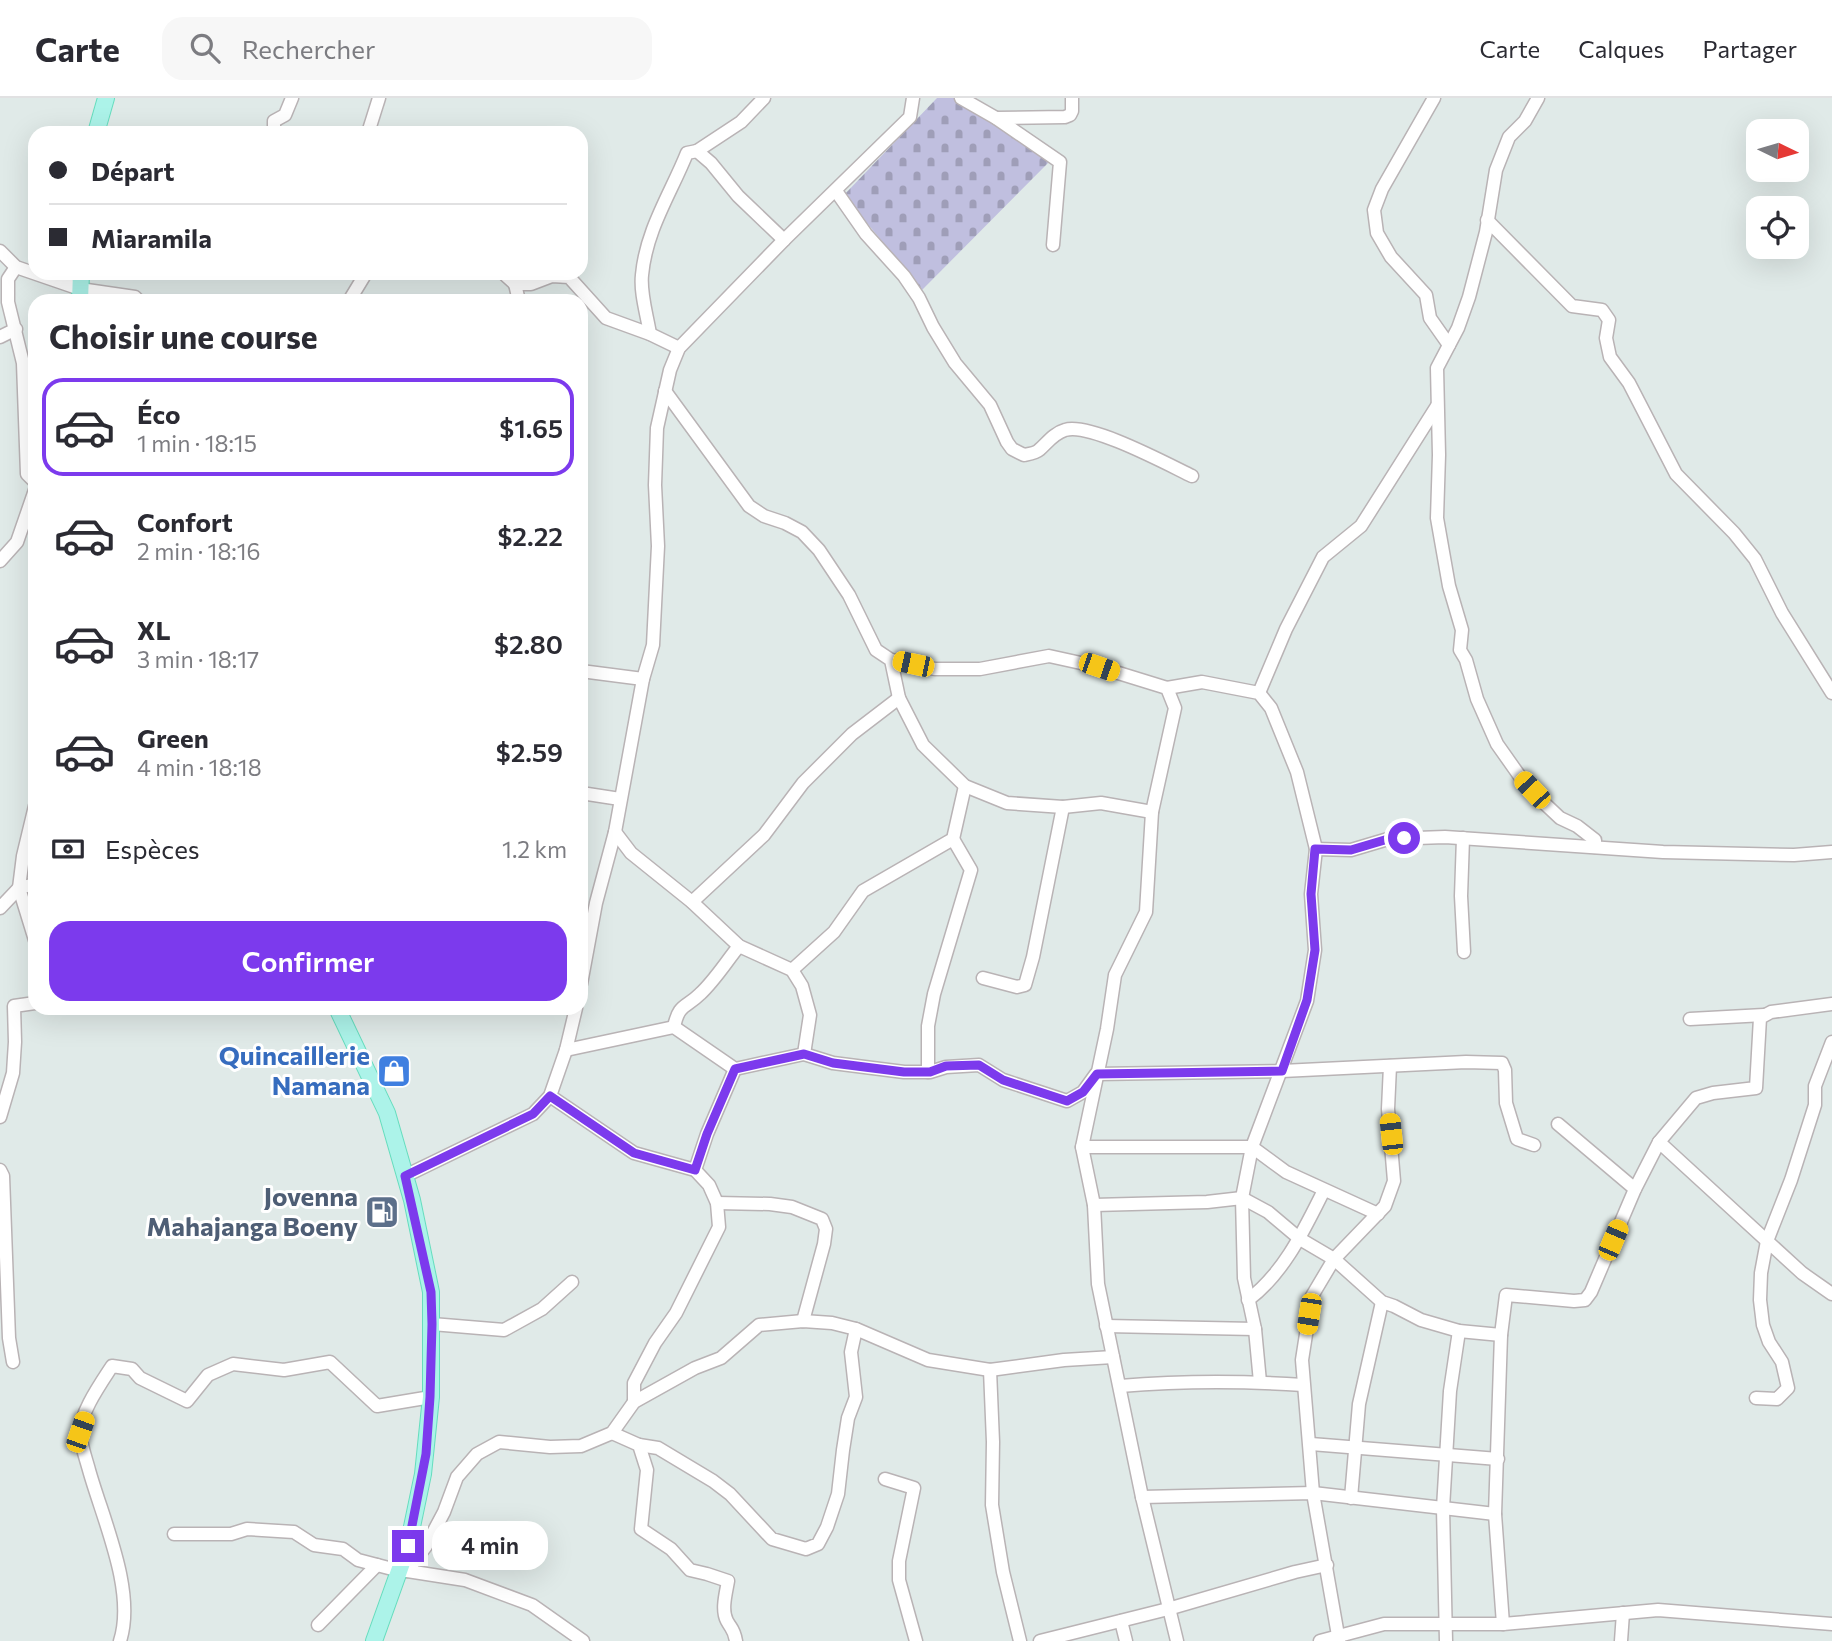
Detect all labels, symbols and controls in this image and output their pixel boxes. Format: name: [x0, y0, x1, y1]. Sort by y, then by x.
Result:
search box: [162, 17, 652, 80]
text: Carte: [35, 28, 120, 69]
icon: search: [186, 29, 224, 67]
text: Rechercher: [242, 33, 375, 64]
text: Carte: [1479, 34, 1540, 63]
text: Calques: [1578, 34, 1664, 63]
text: Partager: [1702, 34, 1797, 63]
north arrow: [1746, 119, 1810, 182]
map controls: [1746, 119, 1809, 259]
text: Départ: [91, 155, 175, 186]
button: locate: [1746, 196, 1809, 259]
text: Miaramila: [91, 222, 212, 253]
text: Choisir une course: [49, 316, 318, 356]
icon: car: [53, 396, 116, 459]
text: Éco: [137, 398, 181, 429]
text: $1.65: [499, 412, 563, 443]
text: 1 min · 18:15: [137, 429, 257, 457]
icon: car: [53, 504, 116, 567]
text: Confort: [137, 506, 233, 537]
text: $2.22: [498, 520, 563, 551]
text: 2 min · 18:16: [137, 537, 261, 565]
icon: car: [53, 612, 116, 675]
text: XL: [137, 614, 171, 645]
text: $2.80: [494, 628, 563, 659]
text: 3 min · 18:17: [137, 645, 259, 673]
car: [891, 649, 936, 679]
car: [1076, 650, 1123, 684]
icon: car: [53, 720, 116, 783]
text: Green: [137, 722, 209, 753]
text: $2.59: [496, 736, 563, 767]
text: 4 min · 18:18: [137, 753, 262, 781]
car: [1510, 767, 1555, 813]
route start: [1388, 822, 1420, 854]
icon: cash: [49, 830, 87, 868]
text: Espèces: [105, 833, 200, 864]
text: 1.2 km: [502, 835, 567, 863]
button: Confirmer: [49, 921, 567, 1001]
place label: Quincaillerie Namana: [219, 1039, 370, 1100]
shop icon: Quincaillerie Namana: [375, 1052, 413, 1090]
car: [1379, 1112, 1404, 1156]
place label: Jovenna Mahajanga Boeny: [147, 1180, 358, 1241]
fuel station icon: Jovenna Mahajanga Boeny: [363, 1193, 401, 1231]
car: [1596, 1217, 1631, 1263]
car: [1296, 1292, 1323, 1336]
car: [64, 1409, 97, 1455]
callout: 4 min: [432, 1522, 548, 1570]
route end: [392, 1530, 424, 1562]
text: 4 min: [461, 1531, 519, 1559]

